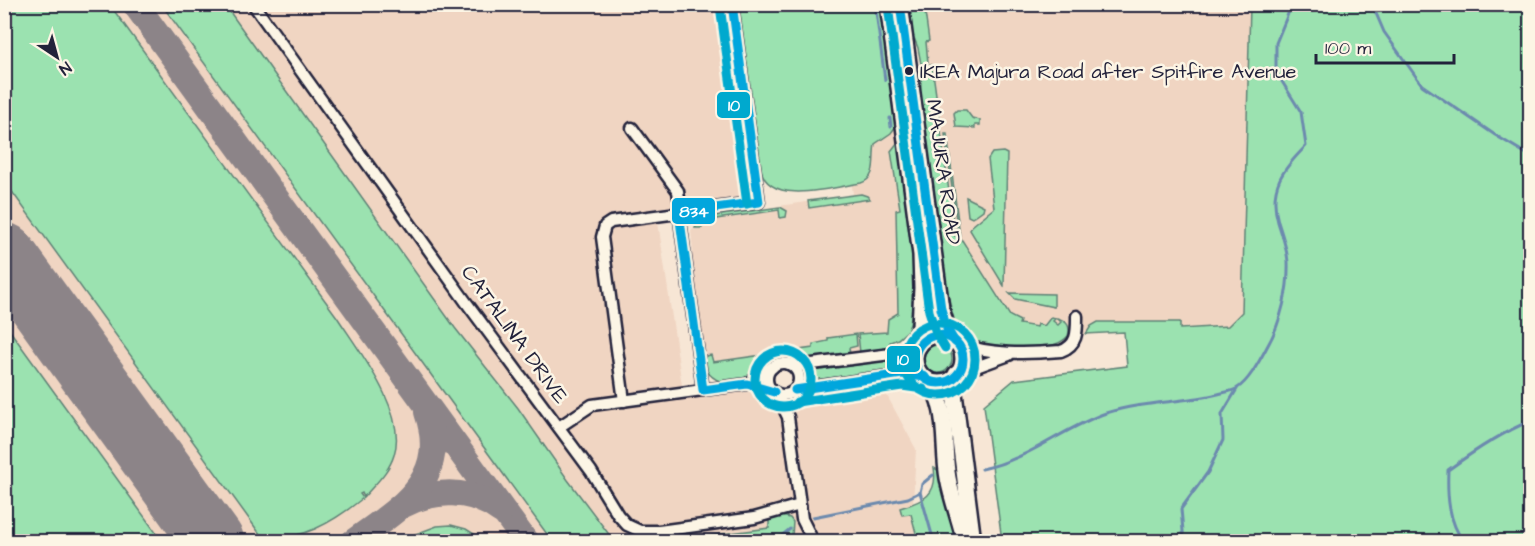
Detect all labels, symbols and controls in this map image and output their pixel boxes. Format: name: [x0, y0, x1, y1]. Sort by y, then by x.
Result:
north arrow: [27, 27, 87, 87]
scale bar: [1316, 27, 1454, 65]
text: 100 m: [1325, 36, 1371, 61]
text: N: [55, 56, 76, 80]
place label: IKEA Majura Road after Spitfire Avenue: [920, 58, 1296, 86]
marker: IKEA Majura Road after Spitfire Avenue: [903, 65, 915, 77]
line badge: 10: [716, 91, 751, 119]
text: 10: [728, 95, 740, 117]
street label: MAJURA ROAD: [919, 97, 968, 247]
line badge: 834: [671, 197, 716, 225]
text: 834: [679, 201, 709, 223]
street label: CATALINA DRIVE: [454, 259, 575, 410]
line badge: 10: [886, 345, 921, 373]
text: 10: [897, 349, 909, 371]

